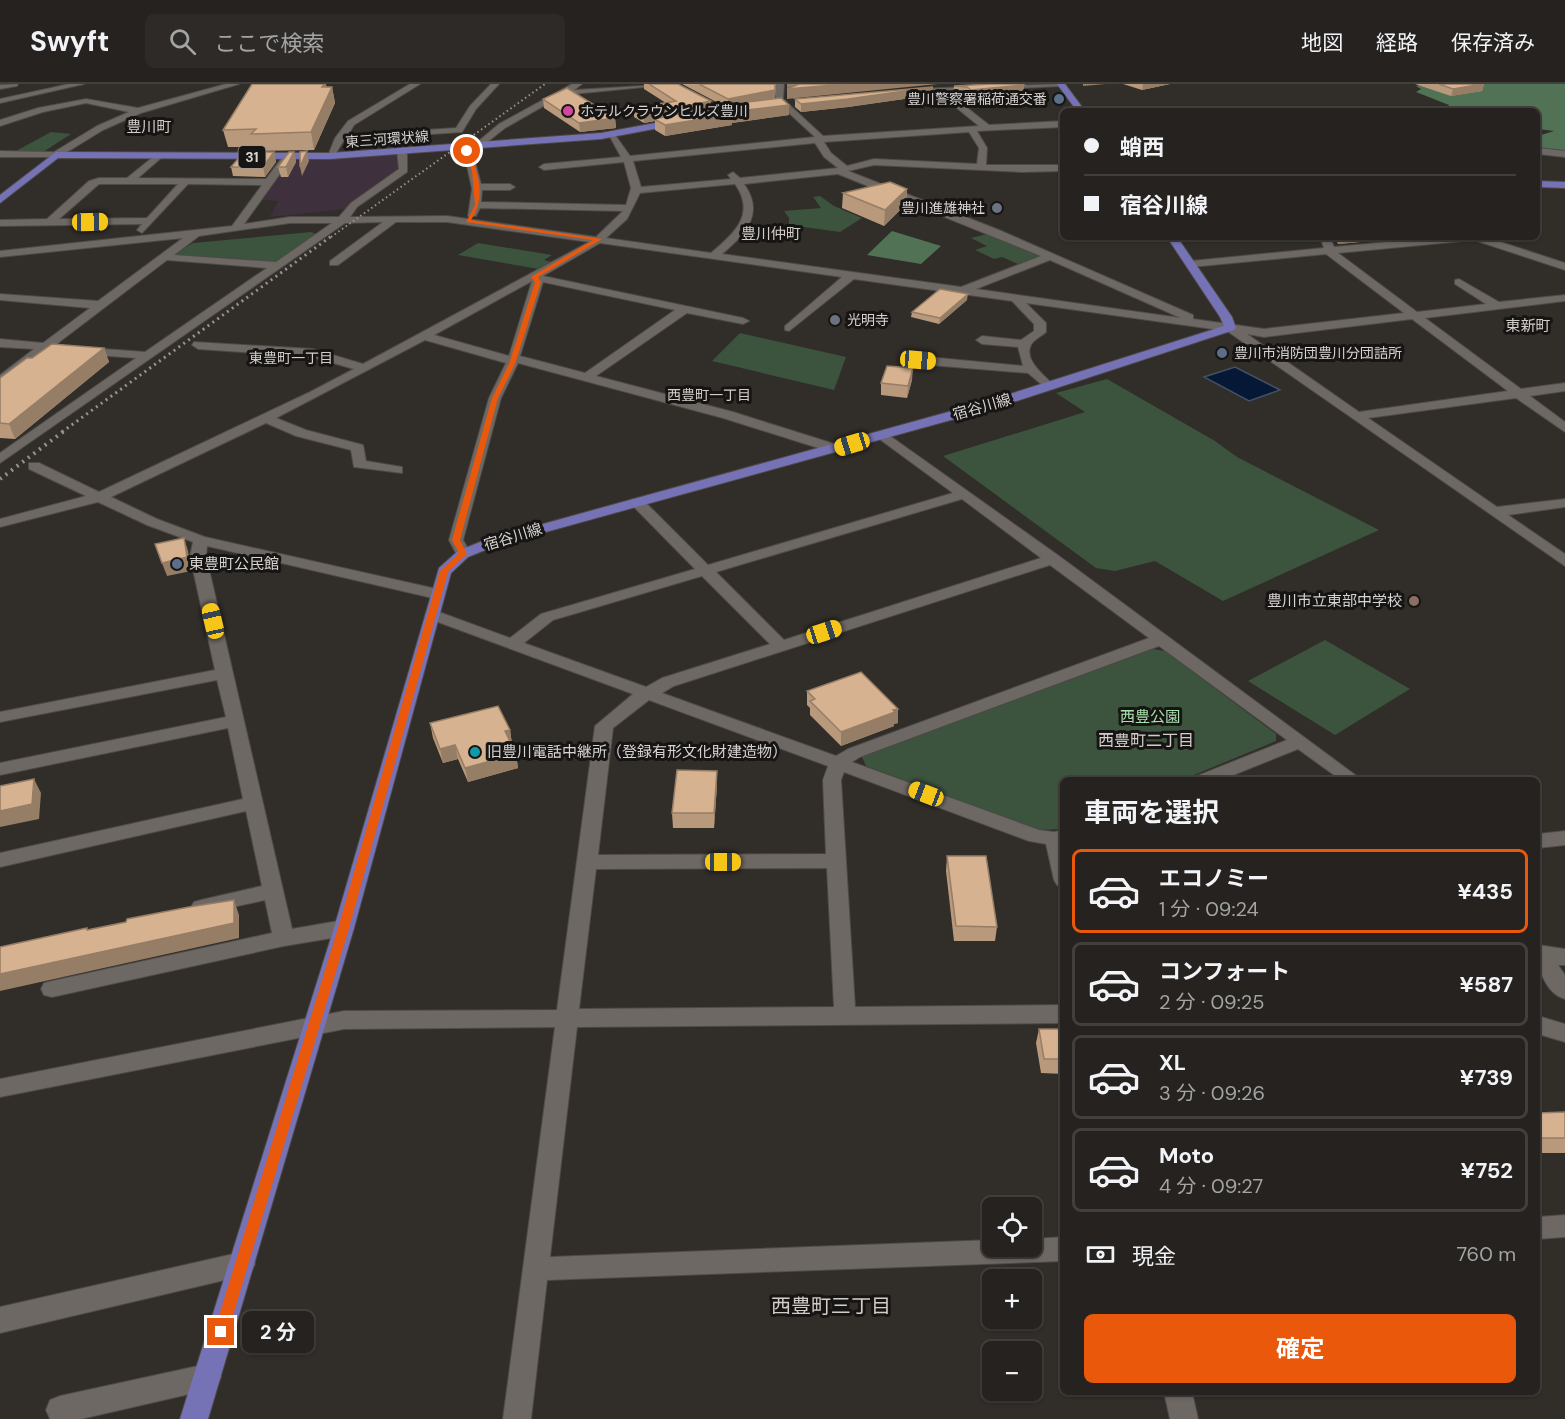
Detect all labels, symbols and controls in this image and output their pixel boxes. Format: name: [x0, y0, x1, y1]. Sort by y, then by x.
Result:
search box: [145, 14, 565, 68]
text: Swyft: [30, 23, 109, 60]
icon: search: [166, 25, 199, 58]
text: ここで検索: [214, 29, 324, 58]
text: 地図: [1301, 29, 1343, 57]
text: 経路: [1376, 29, 1418, 57]
text: 保存済み: [1451, 29, 1535, 57]
place label: 豊川警察署稲荷通交番: [907, 90, 1047, 108]
marker: 豊川警察署稲荷通交番: [1052, 92, 1066, 106]
place label: ホテルクラウンヒルズ豊川: [580, 102, 748, 120]
marker: ホテルクラウンヒルズ豊川: [561, 104, 575, 118]
district label: 豊川町: [126, 117, 172, 137]
street label: 東三河環状線: [344, 127, 430, 151]
text: 蛸西: [1120, 133, 1164, 162]
route start: [453, 137, 480, 164]
road number: 31: [238, 146, 266, 168]
text: 宿谷川線: [1120, 191, 1208, 220]
place label: 豊川進雄神社: [901, 199, 985, 217]
marker: 豊川進雄神社: [990, 201, 1004, 215]
car: [72, 213, 108, 231]
district label: 豊川仲町: [741, 224, 801, 244]
place label: 光明寺: [847, 311, 889, 329]
marker: 光明寺: [828, 313, 842, 327]
district label: 東新町: [1505, 316, 1551, 336]
place label: 豊川市消防団豊川分団詰所: [1234, 344, 1402, 362]
marker: 豊川市消防団豊川分団詰所: [1215, 346, 1229, 360]
district label: 東豊町一丁目: [249, 349, 333, 367]
car: [899, 349, 937, 371]
district label: 西豊町一丁目: [667, 386, 751, 404]
street label: 宿谷川線: [950, 389, 1014, 425]
car: [832, 430, 872, 458]
street label: 宿谷川線: [481, 519, 545, 555]
place label: 東豊町公民館: [189, 554, 279, 574]
marker: 東豊町公民館: [170, 557, 184, 571]
place label: 豊川市立東部中学校: [1267, 591, 1402, 611]
marker: 豊川市立東部中学校: [1407, 594, 1421, 608]
car: [200, 601, 226, 641]
car: [804, 618, 844, 646]
park label: 西豊公園: [1120, 707, 1180, 727]
district label: 西豊町二丁目: [1098, 730, 1194, 751]
place label: 旧豊川電話中継所（登録有形文化財建造物）: [487, 742, 787, 762]
marker: 旧豊川電話中継所（登録有形文化財建造物）: [468, 745, 482, 759]
car: [906, 779, 946, 809]
text: 車両を選択: [1084, 795, 1219, 830]
car: [705, 853, 741, 871]
icon: car: [1087, 864, 1141, 918]
text: エコノミー: [1159, 864, 1269, 893]
text: ¥435: [1457, 877, 1513, 906]
text: 1 分 · 09:24: [1159, 896, 1259, 922]
icon: car: [1087, 957, 1141, 1011]
text: コンフォート: [1159, 957, 1290, 986]
text: ¥587: [1460, 970, 1513, 999]
text: 2 分 · 09:25: [1159, 989, 1264, 1015]
text: XL: [1159, 1048, 1186, 1077]
icon: car: [1087, 1050, 1141, 1104]
text: ¥739: [1460, 1063, 1513, 1092]
text: 3 分 · 09:26: [1159, 1080, 1265, 1106]
text: Moto: [1159, 1141, 1214, 1170]
icon: car: [1087, 1143, 1141, 1197]
text: ¥752: [1461, 1156, 1513, 1185]
text: 4 分 · 09:27: [1159, 1173, 1263, 1199]
map controls: [982, 1197, 1042, 1401]
button: locate: [982, 1197, 1042, 1257]
icon: cash: [1084, 1238, 1117, 1271]
text: 760 m: [1456, 1241, 1516, 1267]
text: 現金: [1132, 1242, 1176, 1271]
button: +: [982, 1269, 1042, 1329]
district label: 西豊町三丁目: [771, 1293, 891, 1319]
callout: 2 分: [242, 1311, 314, 1353]
button: 確定: [1084, 1314, 1516, 1383]
route end: [207, 1318, 234, 1345]
text: 2 分: [260, 1319, 296, 1345]
button: −: [982, 1341, 1042, 1401]

